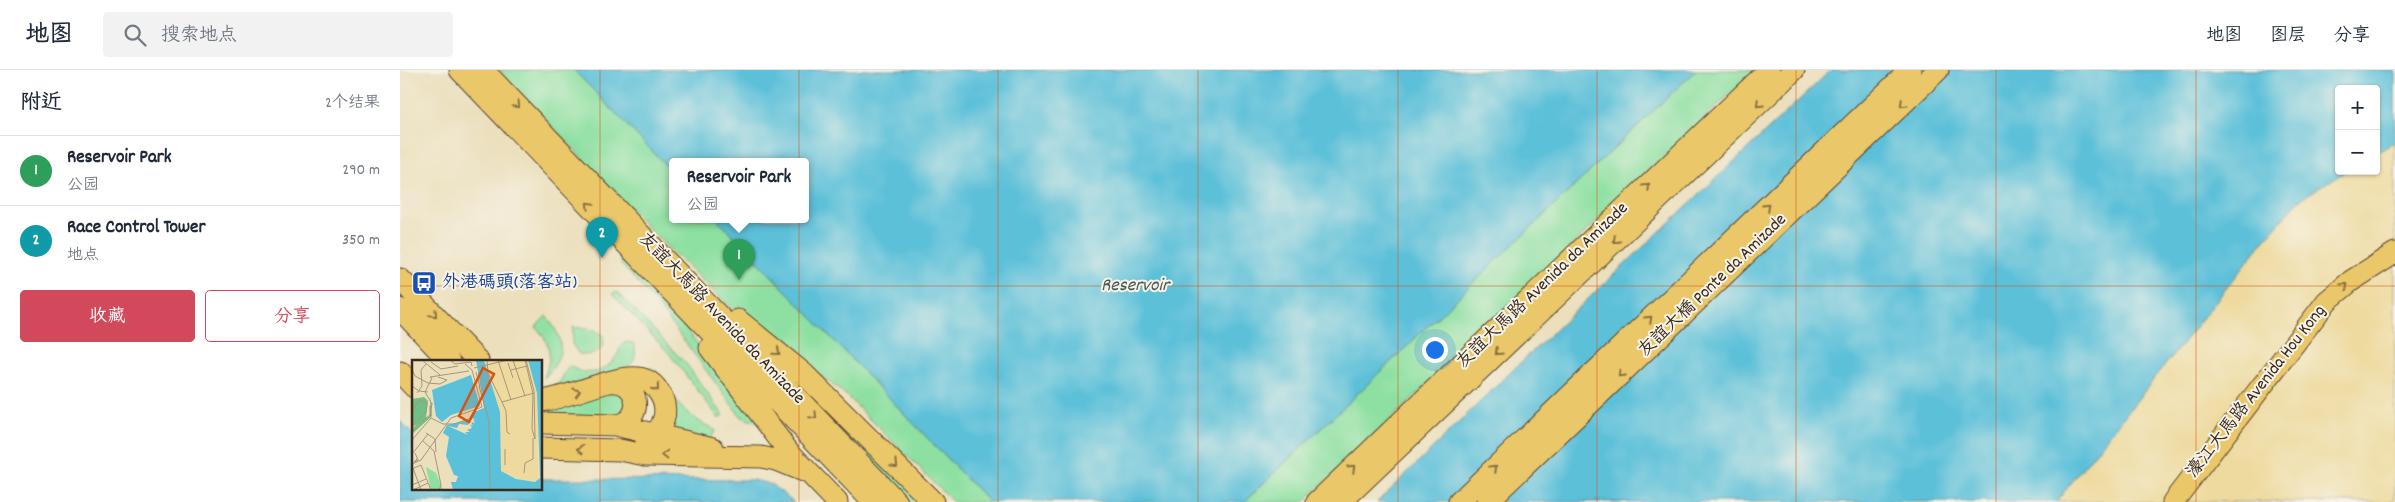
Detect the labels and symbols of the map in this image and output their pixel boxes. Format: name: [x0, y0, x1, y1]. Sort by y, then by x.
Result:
one-way arrow: [1755, 98, 1764, 107]
one-way arrow: [1899, 98, 1908, 107]
one-way arrow: [511, 100, 520, 109]
one-way arrow: [1641, 184, 1650, 193]
street label: 友誼大馬路 Avenida da Amizade: [1452, 197, 1635, 375]
one-way arrow: [586, 202, 595, 211]
one-way arrow: [1761, 204, 1770, 213]
street label: 友誼大橋 Ponte da Amizade: [1633, 208, 1793, 364]
pin: 2: [586, 217, 618, 258]
street label: 友誼大馬路 Avenida da Amizade: [632, 228, 810, 411]
one-way arrow: [1612, 234, 1621, 243]
pin: 1: [723, 239, 755, 280]
bus stop icon: 外港碼頭(落客站): [411, 270, 437, 296]
place label: 外港碼頭(落客站): [442, 271, 577, 296]
water label: Reservoir: [1101, 273, 1171, 300]
one-way arrow: [2339, 283, 2348, 292]
street label: 濠江大馬路 Avenida Hou Kong: [2181, 300, 2333, 484]
one-way arrow: [428, 309, 437, 318]
one-way arrow: [1644, 316, 1653, 325]
your location: [1422, 337, 1448, 363]
one-way arrow: [1495, 346, 1504, 355]
one-way arrow: [772, 347, 781, 356]
inset map: [412, 360, 542, 490]
one-way arrow: [1618, 368, 1627, 377]
one-way arrow: [650, 383, 659, 392]
one-way arrow: [572, 388, 580, 398]
one-way arrow: [808, 410, 817, 419]
one-way arrow: [576, 444, 584, 455]
one-way arrow: [661, 450, 669, 461]
one-way arrow: [889, 458, 898, 467]
one-way arrow: [1347, 465, 1356, 474]
one-way arrow: [1489, 465, 1498, 474]

